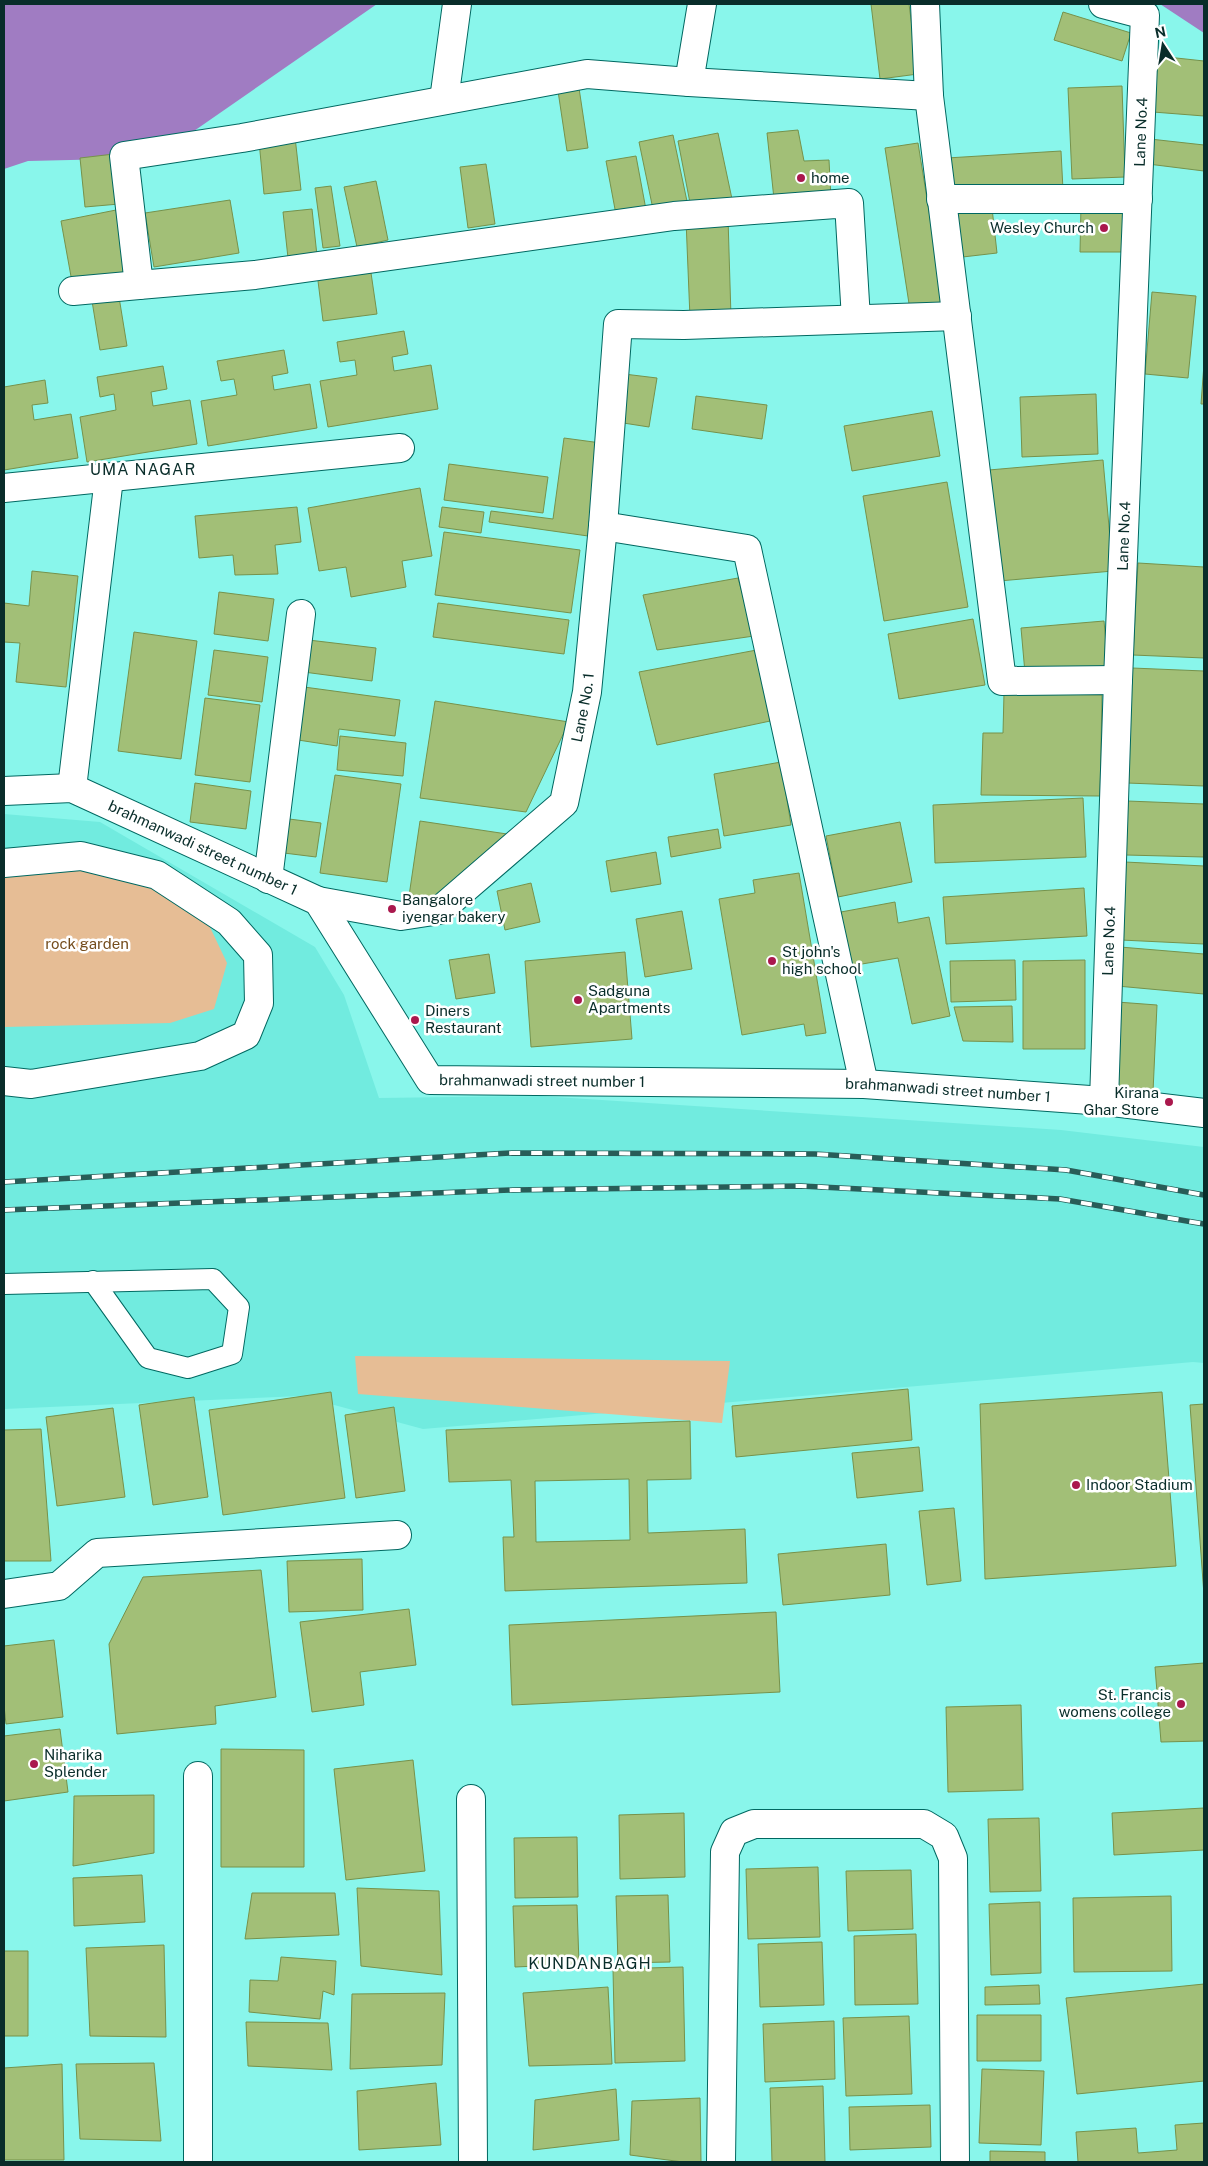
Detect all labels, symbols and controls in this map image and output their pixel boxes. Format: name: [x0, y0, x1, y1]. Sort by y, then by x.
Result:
north arrow: [1138, 20, 1188, 70]
text: N: [1153, 23, 1167, 41]
street label: Lane No.4: [1131, 97, 1150, 167]
place label: home: [811, 169, 850, 186]
marker: home: [795, 172, 807, 184]
place label: Wesley Church: [990, 219, 1094, 236]
marker: Wesley Church: [1098, 222, 1110, 234]
district label: UMA NAGAR: [90, 460, 196, 479]
street label: Lane No.4: [1114, 501, 1133, 571]
street label: Lane No. 1: [568, 672, 597, 744]
street label: brahmanwadi street number 1: [106, 797, 300, 898]
place label: Bangalore iyengar bakery: [402, 891, 505, 925]
marker: Bangalore iyengar bakery: [386, 903, 398, 915]
street label: Lane No.4: [1099, 906, 1118, 976]
park label: rock garden: [45, 935, 129, 952]
place label: St john's high school: [782, 943, 862, 977]
marker: St john's high school: [766, 955, 778, 967]
place label: Sadguna Apartments: [588, 982, 670, 1016]
marker: Sadguna Apartments: [572, 994, 584, 1006]
place label: Diners Restaurant: [425, 1002, 502, 1036]
marker: Diners Restaurant: [409, 1014, 421, 1026]
street label: brahmanwadi street number 1: [439, 1071, 645, 1090]
street label: brahmanwadi street number 1: [845, 1075, 1051, 1105]
place label: Kirana Ghar Store: [1083, 1084, 1159, 1118]
marker: Kirana Ghar Store: [1163, 1096, 1175, 1108]
place label: Indoor Stadium: [1086, 1476, 1193, 1493]
marker: Indoor Stadium: [1070, 1479, 1082, 1491]
place label: St. Francis womens college: [1059, 1686, 1171, 1720]
marker: St. Francis womens college: [1175, 1698, 1187, 1710]
place label: Niharika Splender: [44, 1746, 108, 1780]
marker: Niharika Splender: [28, 1758, 40, 1770]
district label: KUNDANBAGH: [528, 1954, 652, 1973]

